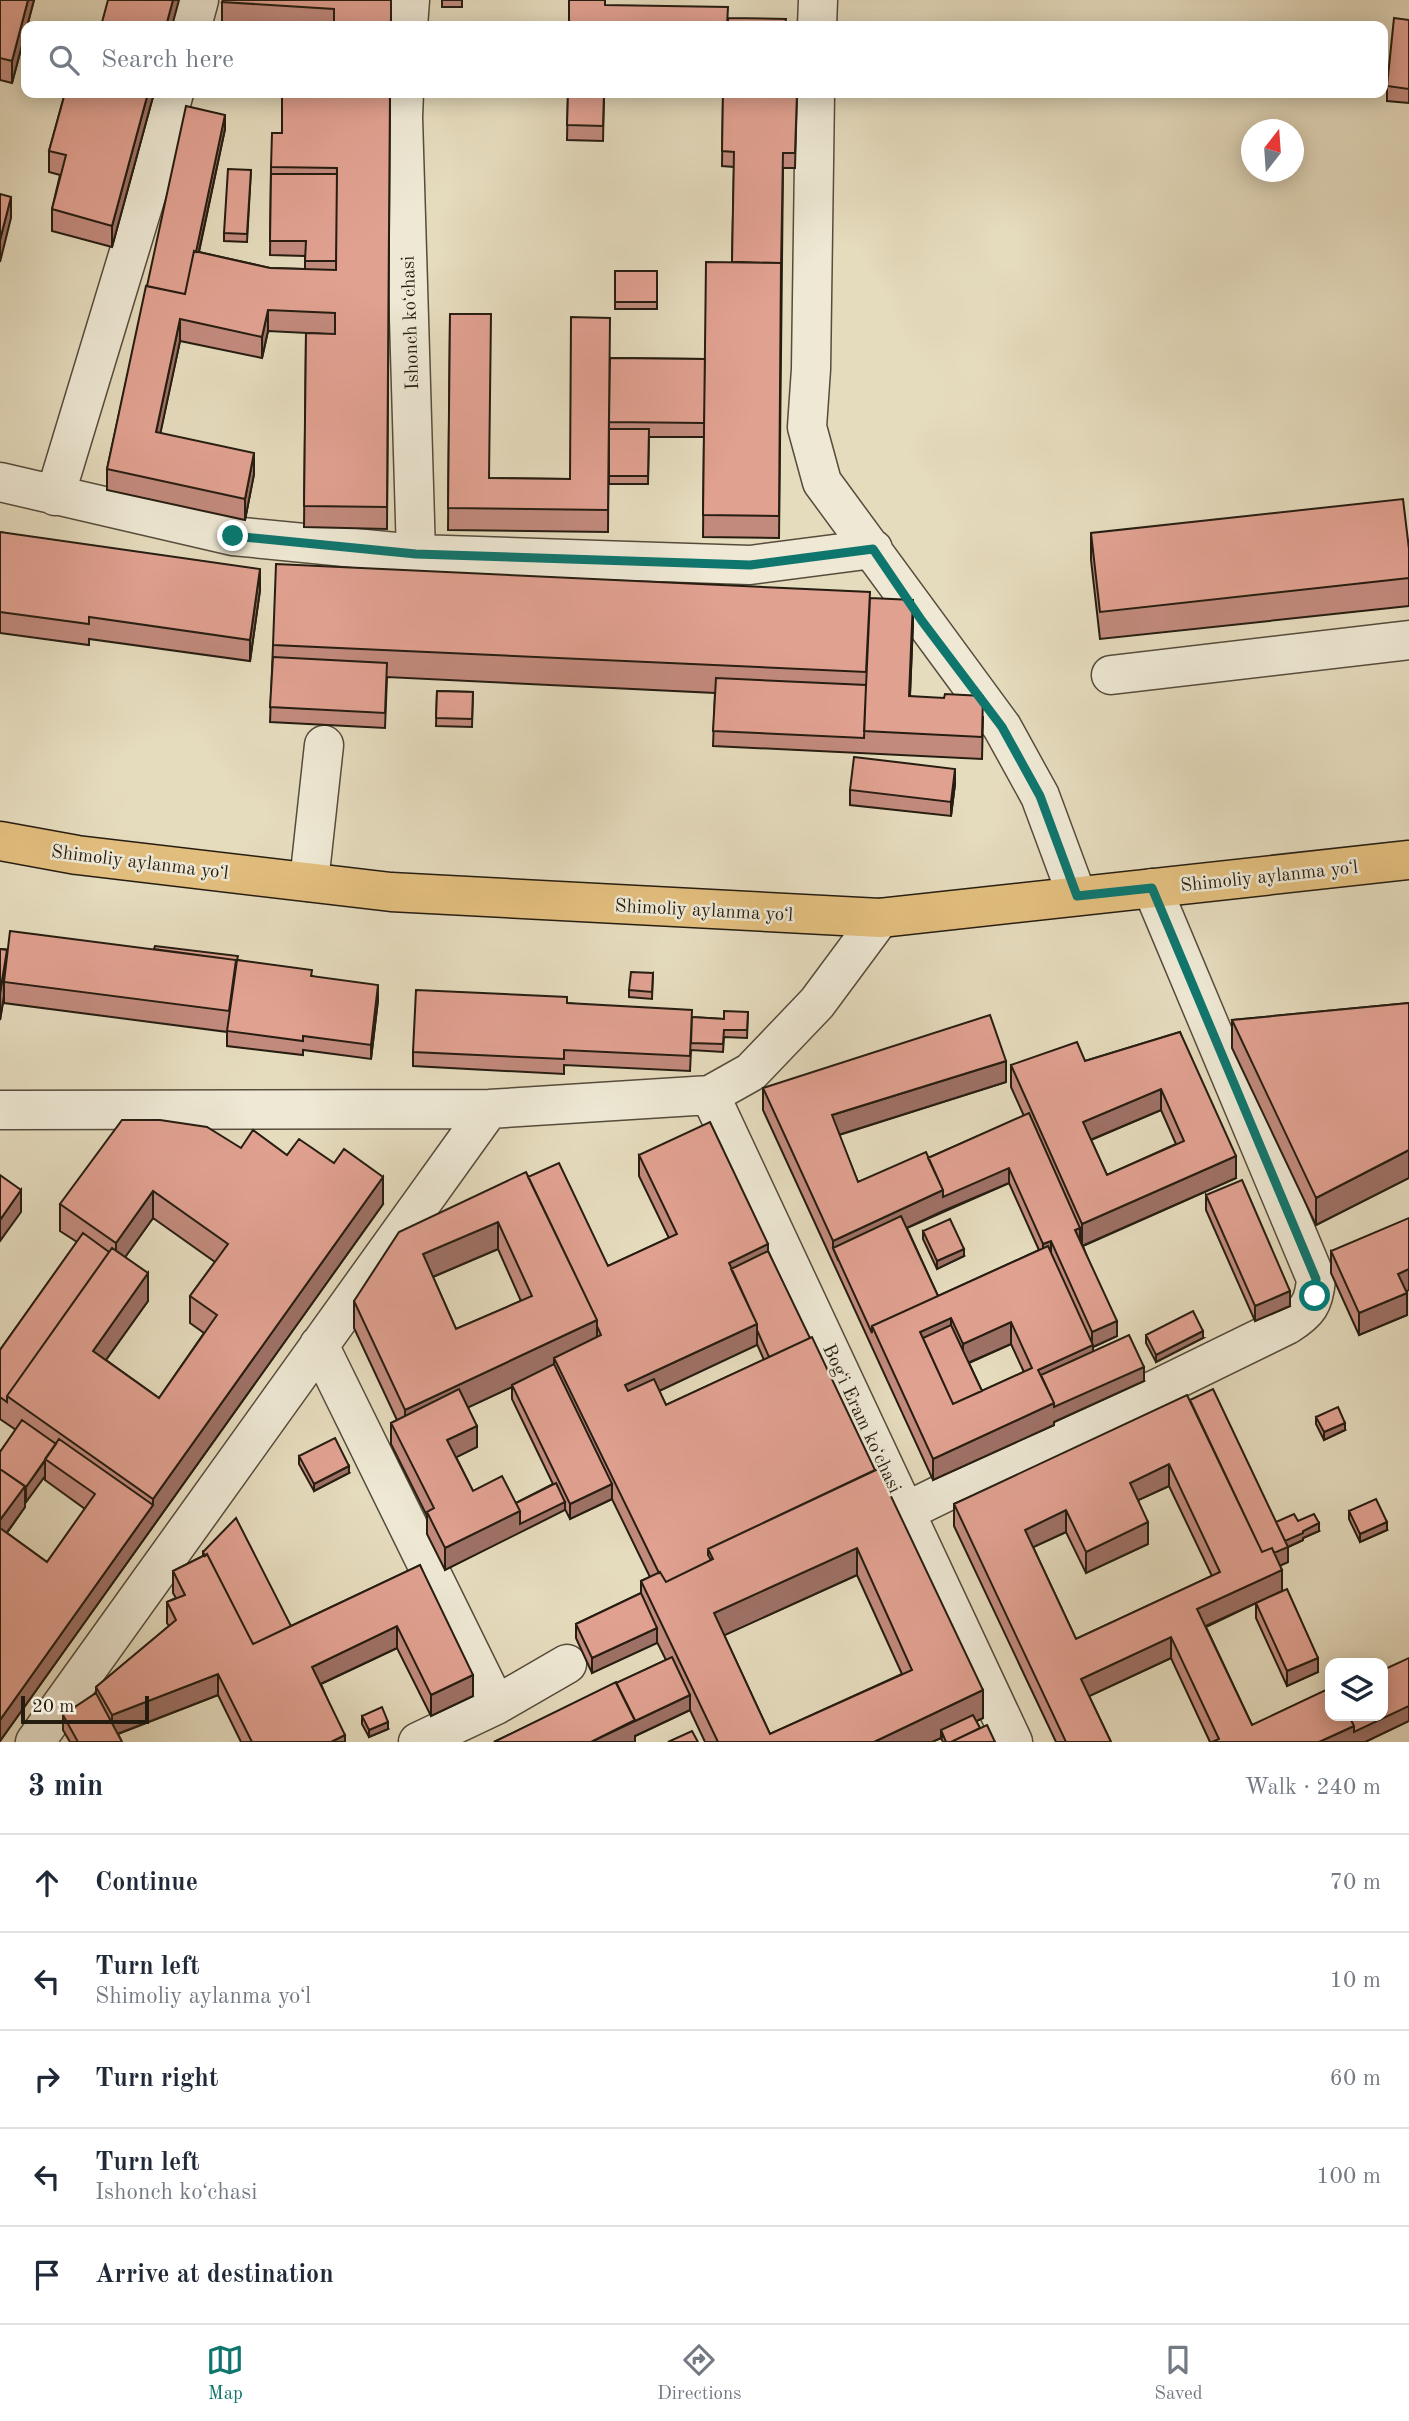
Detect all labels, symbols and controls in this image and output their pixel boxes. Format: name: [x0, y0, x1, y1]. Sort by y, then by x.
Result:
search box: [21, 21, 1388, 98]
icon: search: [45, 41, 83, 79]
text: Search here: [101, 47, 234, 73]
north arrow: [1241, 119, 1304, 182]
street label: Ishonch koʻchasi: [400, 256, 423, 390]
route end: [217, 520, 248, 551]
street label: Shimoliy aylanma yoʻl: [50, 843, 230, 884]
street label: Shimoliy aylanma yoʻl: [1179, 859, 1359, 896]
street label: Shimoliy aylanma yoʻl: [614, 897, 794, 926]
route start: [1299, 1280, 1330, 1311]
street label: Bogʻi Eram koʻchasi: [818, 1342, 904, 1497]
map controls: [1325, 1658, 1388, 1721]
button: layers: [1325, 1658, 1388, 1721]
scale bar: [21, 1693, 149, 1725]
text: 20 m: [32, 1698, 74, 1717]
text: 3 min: [28, 1772, 103, 1802]
text: Walk · 240 m: [1245, 1776, 1381, 1799]
icon: ahead: [28, 1864, 66, 1902]
text: Continue: [95, 1870, 198, 1896]
text: 70 m: [1330, 1871, 1381, 1894]
text: Turn left: [95, 1954, 200, 1980]
icon: left: [28, 1962, 66, 2000]
text: 10 m: [1330, 1969, 1381, 1992]
text: Shimoliy aylanma yoʻl: [95, 1985, 311, 2008]
icon: right: [28, 2060, 66, 2098]
text: Turn right: [95, 2066, 218, 2092]
text: 60 m: [1330, 2067, 1381, 2090]
text: Turn left: [95, 2150, 200, 2176]
icon: left: [28, 2158, 66, 2196]
text: 100 m: [1316, 2165, 1381, 2188]
text: Ishonch koʻchasi: [95, 2181, 257, 2204]
icon: arrive: [28, 2256, 66, 2294]
text: Arrive at destination: [95, 2262, 334, 2288]
tab: Map: [206, 2341, 244, 2406]
tab: Directions: [657, 2341, 742, 2406]
tab: Saved: [1154, 2341, 1203, 2406]

